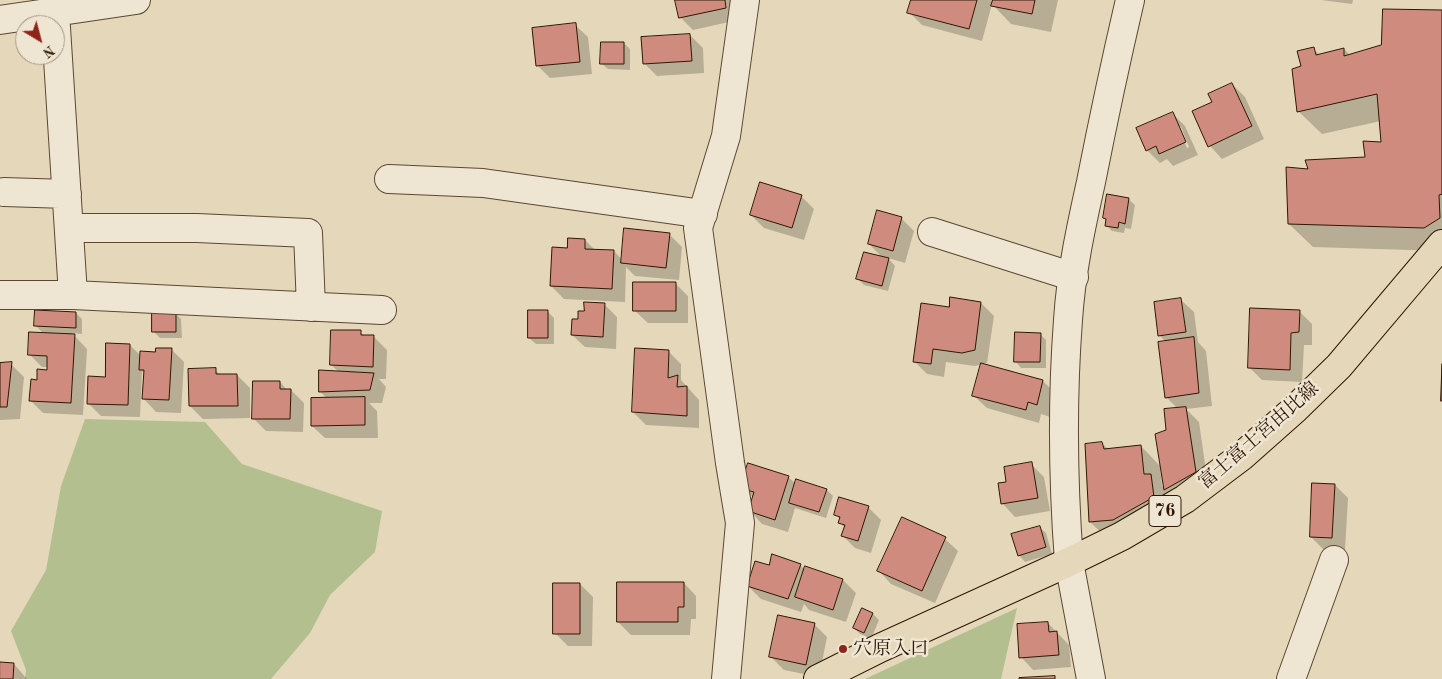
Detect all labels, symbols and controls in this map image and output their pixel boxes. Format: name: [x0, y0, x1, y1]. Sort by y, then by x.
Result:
north arrow: [15, 15, 65, 65]
text: N: [40, 42, 57, 60]
street label: 富士富士宮由比線: [1194, 378, 1324, 494]
road number: 76: [1149, 496, 1181, 526]
place label: 穴原入口: [853, 638, 929, 660]
marker: 穴原入口: [837, 643, 849, 655]

